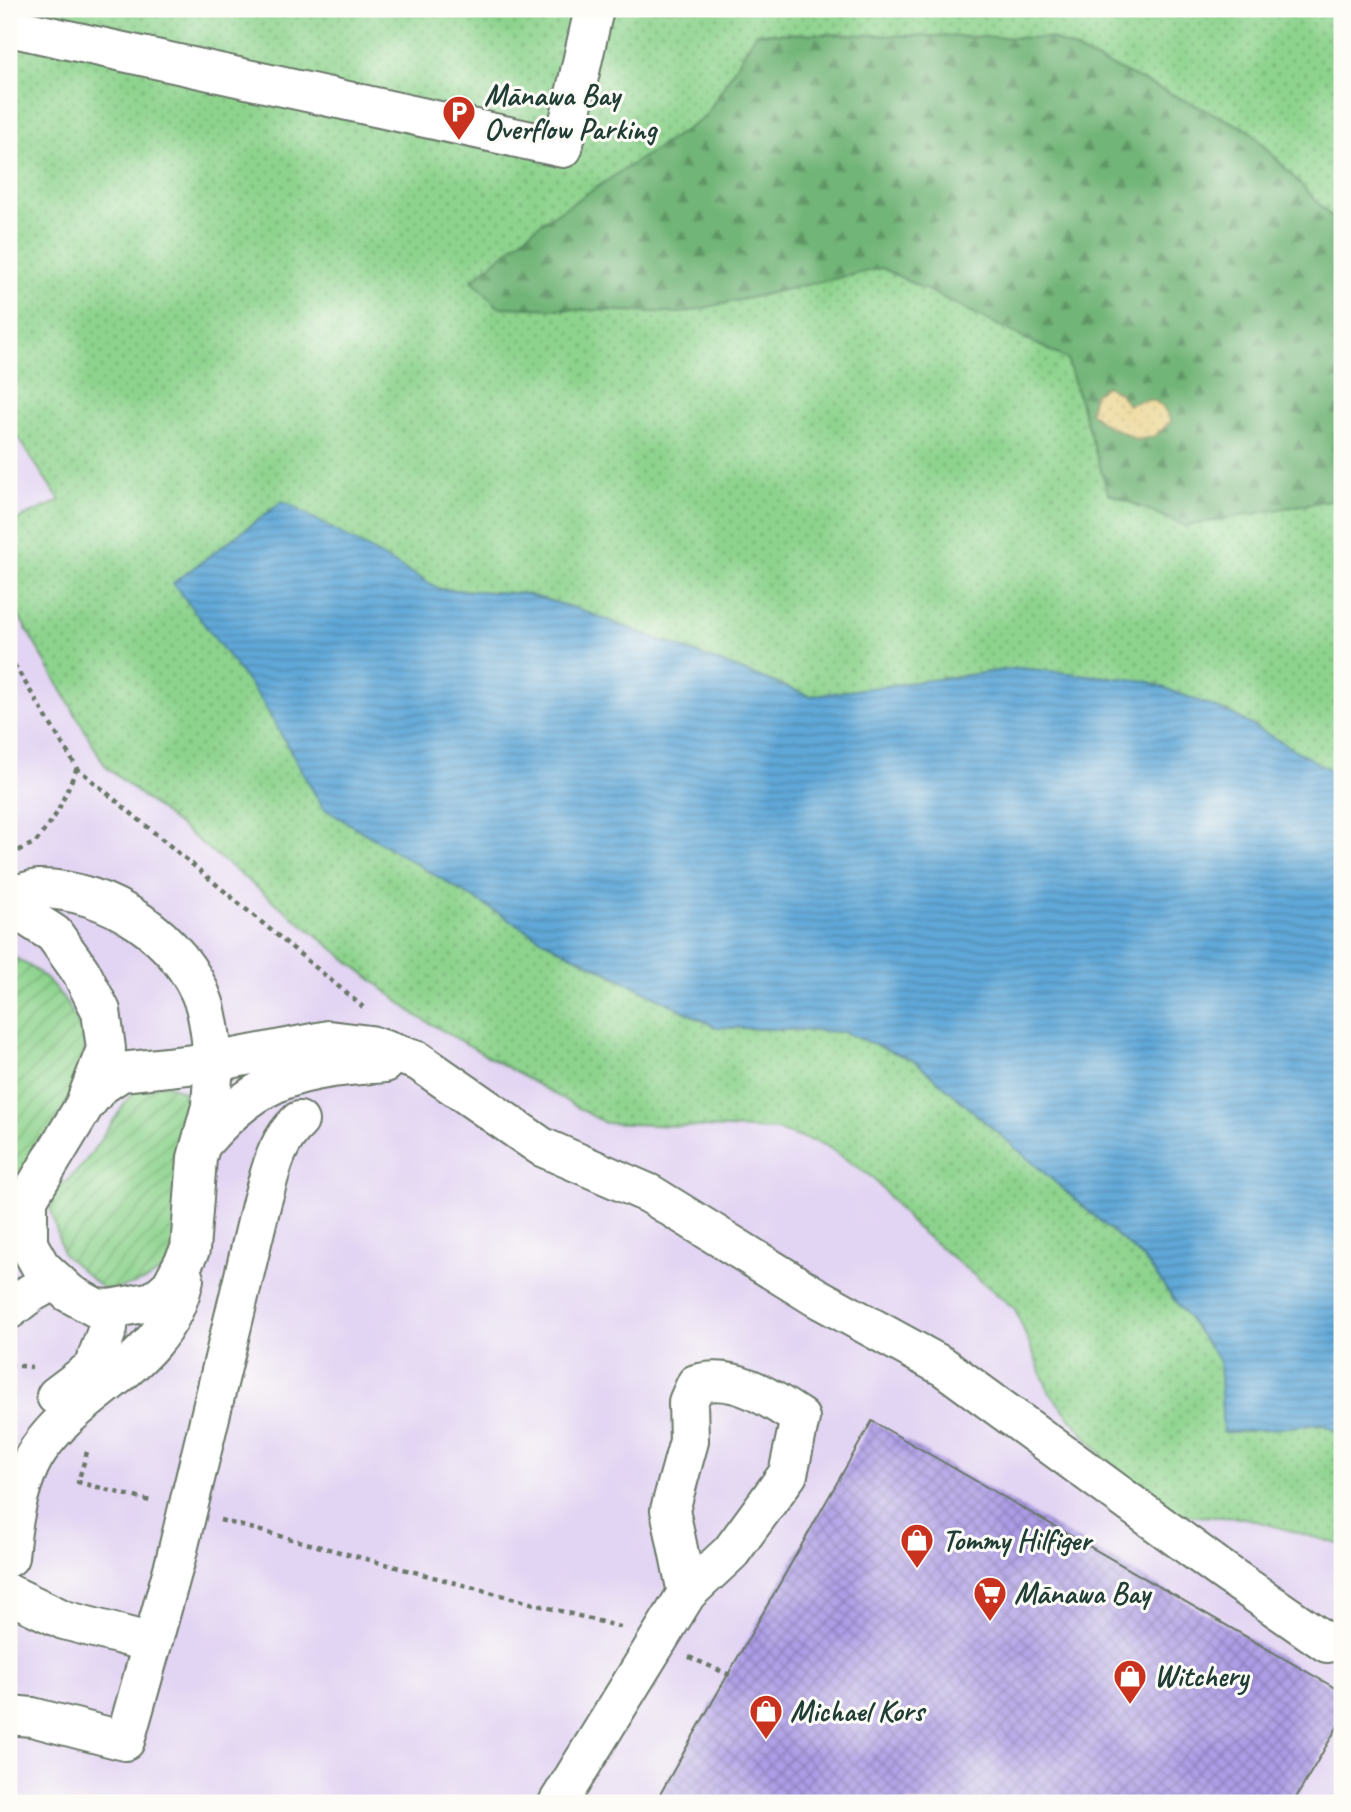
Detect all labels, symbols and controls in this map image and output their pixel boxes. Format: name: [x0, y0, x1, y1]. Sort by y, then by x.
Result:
place label: Mānawa Bay Overflow Parking: [484, 76, 658, 148]
parking icon: Mānawa Bay Overflow Parking: [440, 93, 478, 142]
shop icon: Tommy Hilfiger: [898, 1521, 936, 1570]
place label: Tommy Hilfiger: [942, 1521, 1094, 1559]
supermarket icon: Mānawa Bay: [971, 1574, 1009, 1623]
place label: Mānawa Bay: [1014, 1574, 1152, 1612]
shop icon: Witchery: [1111, 1657, 1149, 1706]
place label: Witchery: [1154, 1657, 1251, 1696]
shop icon: Michael Kors: [747, 1692, 785, 1741]
place label: Michael Kors: [790, 1692, 927, 1730]

